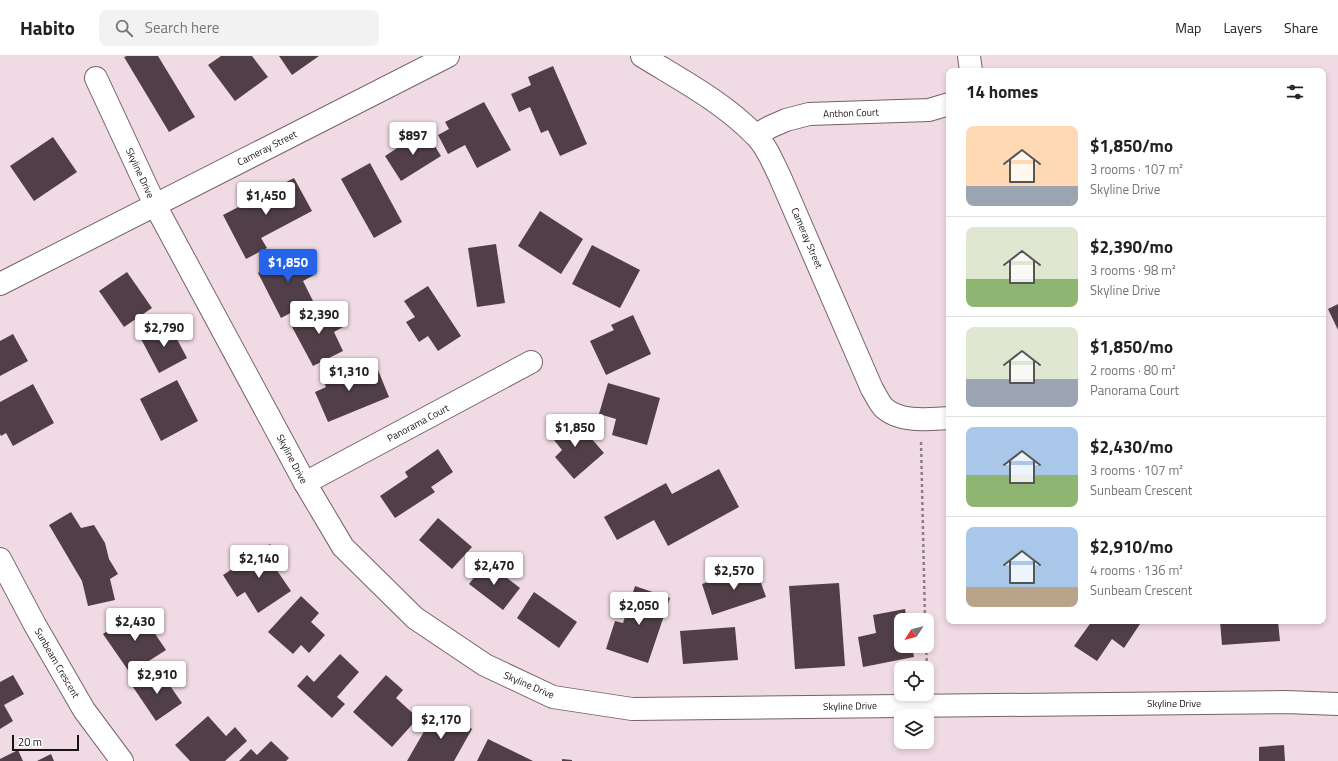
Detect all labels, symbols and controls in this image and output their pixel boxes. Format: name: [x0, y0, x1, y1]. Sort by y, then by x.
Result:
search box: [99, 10, 379, 46]
text: Habito: [20, 13, 75, 42]
text: Search here: [145, 16, 219, 39]
icon: search: [113, 17, 135, 39]
text: Map: [1175, 17, 1201, 38]
text: Layers: [1223, 17, 1262, 38]
text: Share: [1284, 17, 1318, 38]
text: 14 homes: [966, 79, 1038, 105]
icon: filters: [1284, 81, 1306, 103]
street label: Anthon Court: [823, 105, 880, 121]
pin: $897: [389, 122, 437, 156]
text: $897: [398, 125, 428, 145]
street label: Cameray Street: [235, 126, 300, 169]
text: $1,850/mo: [1090, 133, 1173, 159]
icon: home: [998, 142, 1046, 190]
street label: Skyline Drive: [122, 145, 158, 201]
text: 3 rooms · 107 m²: [1090, 159, 1183, 179]
text: Skyline Drive: [1090, 179, 1160, 199]
pin: $1,450: [233, 182, 299, 216]
text: $1,450: [246, 185, 286, 205]
street label: Cameray Street: [787, 205, 827, 271]
text: $2,390/mo: [1090, 234, 1173, 260]
icon: home: [998, 243, 1046, 291]
pin: $1,850: [255, 249, 321, 283]
text: $1,850: [268, 252, 308, 272]
text: 3 rooms · 98 m²: [1090, 260, 1176, 280]
text: Skyline Drive: [1090, 280, 1160, 300]
pin: $2,390: [286, 301, 352, 335]
text: $2,390: [299, 304, 339, 324]
pin: $2,790: [131, 314, 197, 348]
text: $2,790: [144, 317, 184, 337]
text: $1,850/mo: [1090, 334, 1173, 360]
icon: home: [998, 343, 1046, 391]
pin: $1,310: [316, 358, 382, 392]
text: 2 rooms · 80 m²: [1090, 360, 1176, 380]
text: $1,310: [329, 361, 369, 381]
text: Panorama Court: [1090, 380, 1179, 400]
street label: Panorama Court: [384, 400, 452, 446]
pin: $1,850: [542, 414, 608, 448]
text: $1,850: [555, 417, 595, 437]
street label: Skyline Drive: [273, 432, 311, 486]
text: $2,430/mo: [1090, 434, 1173, 460]
icon: home: [998, 443, 1046, 491]
text: 3 rooms · 107 m²: [1090, 460, 1183, 480]
text: Sunbeam Crescent: [1090, 480, 1192, 500]
text: $2,910/mo: [1090, 534, 1173, 560]
icon: home: [998, 543, 1046, 591]
pin: $2,140: [226, 545, 292, 579]
text: $2,140: [239, 548, 279, 568]
pin: $2,470: [461, 552, 527, 586]
text: $2,470: [474, 555, 514, 575]
pin: $2,570: [701, 557, 767, 591]
text: $2,570: [714, 560, 754, 580]
text: 4 rooms · 136 m²: [1090, 560, 1183, 580]
text: Sunbeam Crescent: [1090, 580, 1192, 600]
pin: $2,050: [606, 592, 672, 626]
text: $2,050: [619, 595, 659, 615]
pin: $2,430: [102, 608, 168, 642]
text: $2,430: [115, 611, 155, 631]
north arrow: [894, 613, 934, 653]
map controls: [894, 613, 934, 749]
street label: Sunbeam Crescent: [31, 625, 83, 701]
pin: $2,910: [124, 661, 190, 695]
button: locate: [894, 661, 934, 701]
text: $2,910: [137, 664, 177, 684]
street label: Skyline Drive: [501, 668, 557, 702]
street label: Skyline Drive: [1147, 696, 1201, 711]
street label: Skyline Drive: [823, 698, 877, 714]
pin: $2,170: [408, 706, 474, 740]
text: $2,170: [421, 709, 461, 729]
button: layers: [894, 709, 934, 749]
scale bar: [12, 733, 79, 752]
text: 20 m: [18, 734, 42, 750]

